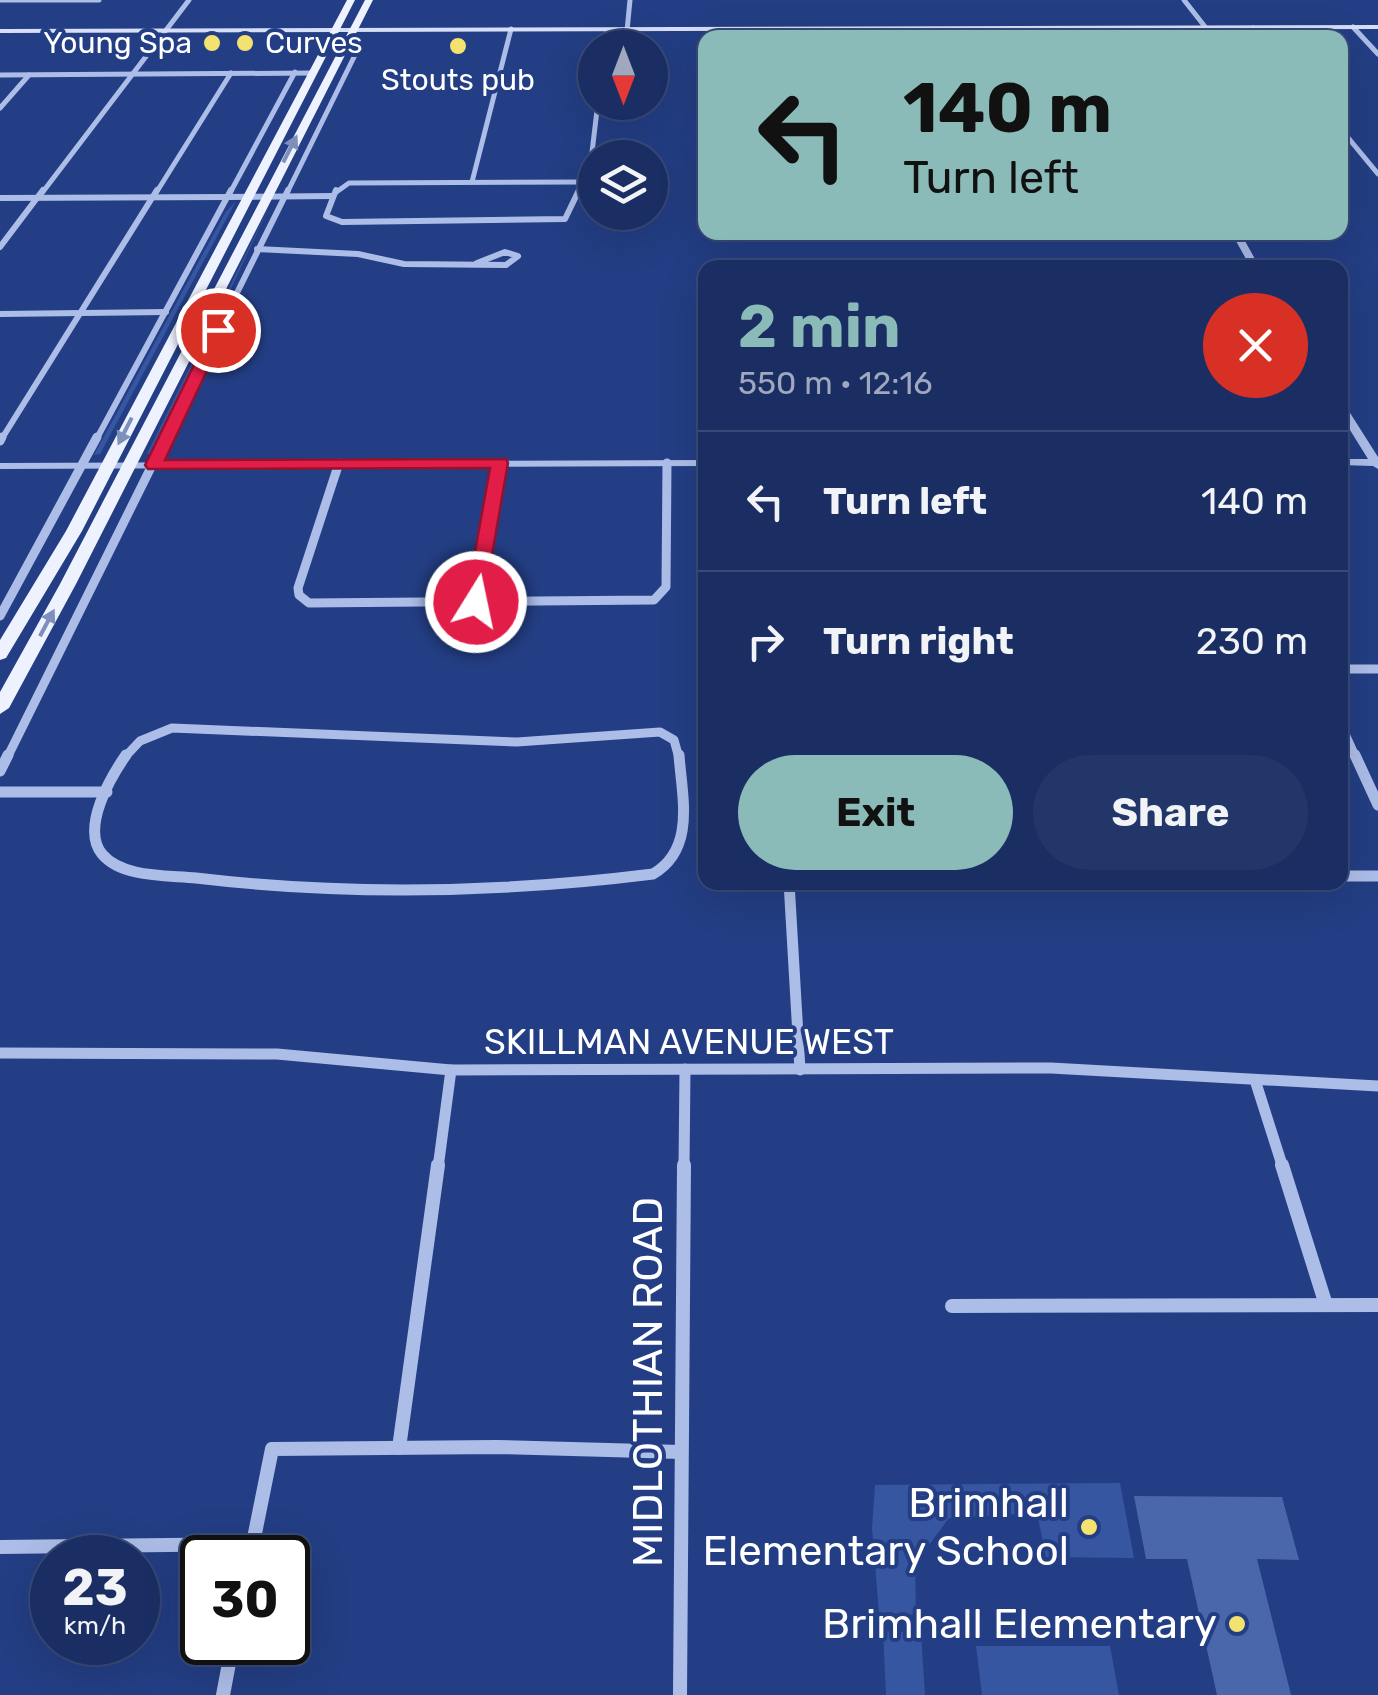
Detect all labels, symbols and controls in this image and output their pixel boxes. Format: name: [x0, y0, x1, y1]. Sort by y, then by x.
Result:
place label: Young Spa: [43, 25, 192, 61]
place label: Curves: [265, 25, 363, 61]
north arrow: [578, 30, 668, 120]
map controls: [578, 30, 668, 230]
marker: Young Spa: [201, 32, 223, 54]
marker: Curves: [234, 32, 256, 54]
marker: Stouts pub: [447, 35, 469, 57]
place label: Stouts pub: [381, 62, 535, 98]
text: 140 m: [903, 67, 1112, 150]
icon: left: [738, 70, 868, 200]
one-way arrow: [281, 135, 298, 164]
button: layers: [578, 140, 668, 230]
text: Turn left: [903, 151, 1079, 204]
pin: [176, 288, 261, 373]
text: 2 min: [738, 291, 900, 362]
button: close: [1203, 293, 1308, 398]
icon: arrive: [191, 303, 246, 358]
text: 550 m · 12:16: [738, 364, 933, 402]
one-way arrow: [117, 416, 134, 445]
icon: left: [738, 474, 793, 529]
text: Turn left: [823, 478, 987, 524]
text: 140 m: [1201, 478, 1308, 524]
position arrow: [424, 550, 528, 654]
one-way arrow: [39, 608, 56, 637]
icon: right: [738, 614, 793, 669]
text: Turn right: [823, 618, 1014, 664]
text: 230 m: [1196, 618, 1308, 664]
button: Exit: [738, 755, 1013, 870]
button: Share: [1033, 755, 1308, 870]
street label: SKILLMAN AVENUE WEST: [484, 1021, 894, 1063]
street label: MIDLOTHIAN ROAD: [623, 1197, 673, 1567]
place label: Brimhall Elementary School: [703, 1478, 1069, 1576]
marker: Brimhall Elementary School: [1078, 1516, 1100, 1538]
speed limit sign: 30: [180, 1535, 310, 1665]
text: 23: [62, 1558, 128, 1618]
place label: Brimhall Elementary: [822, 1599, 1217, 1649]
text: km/h: [64, 1611, 126, 1640]
marker: Brimhall Elementary: [1226, 1613, 1248, 1635]

